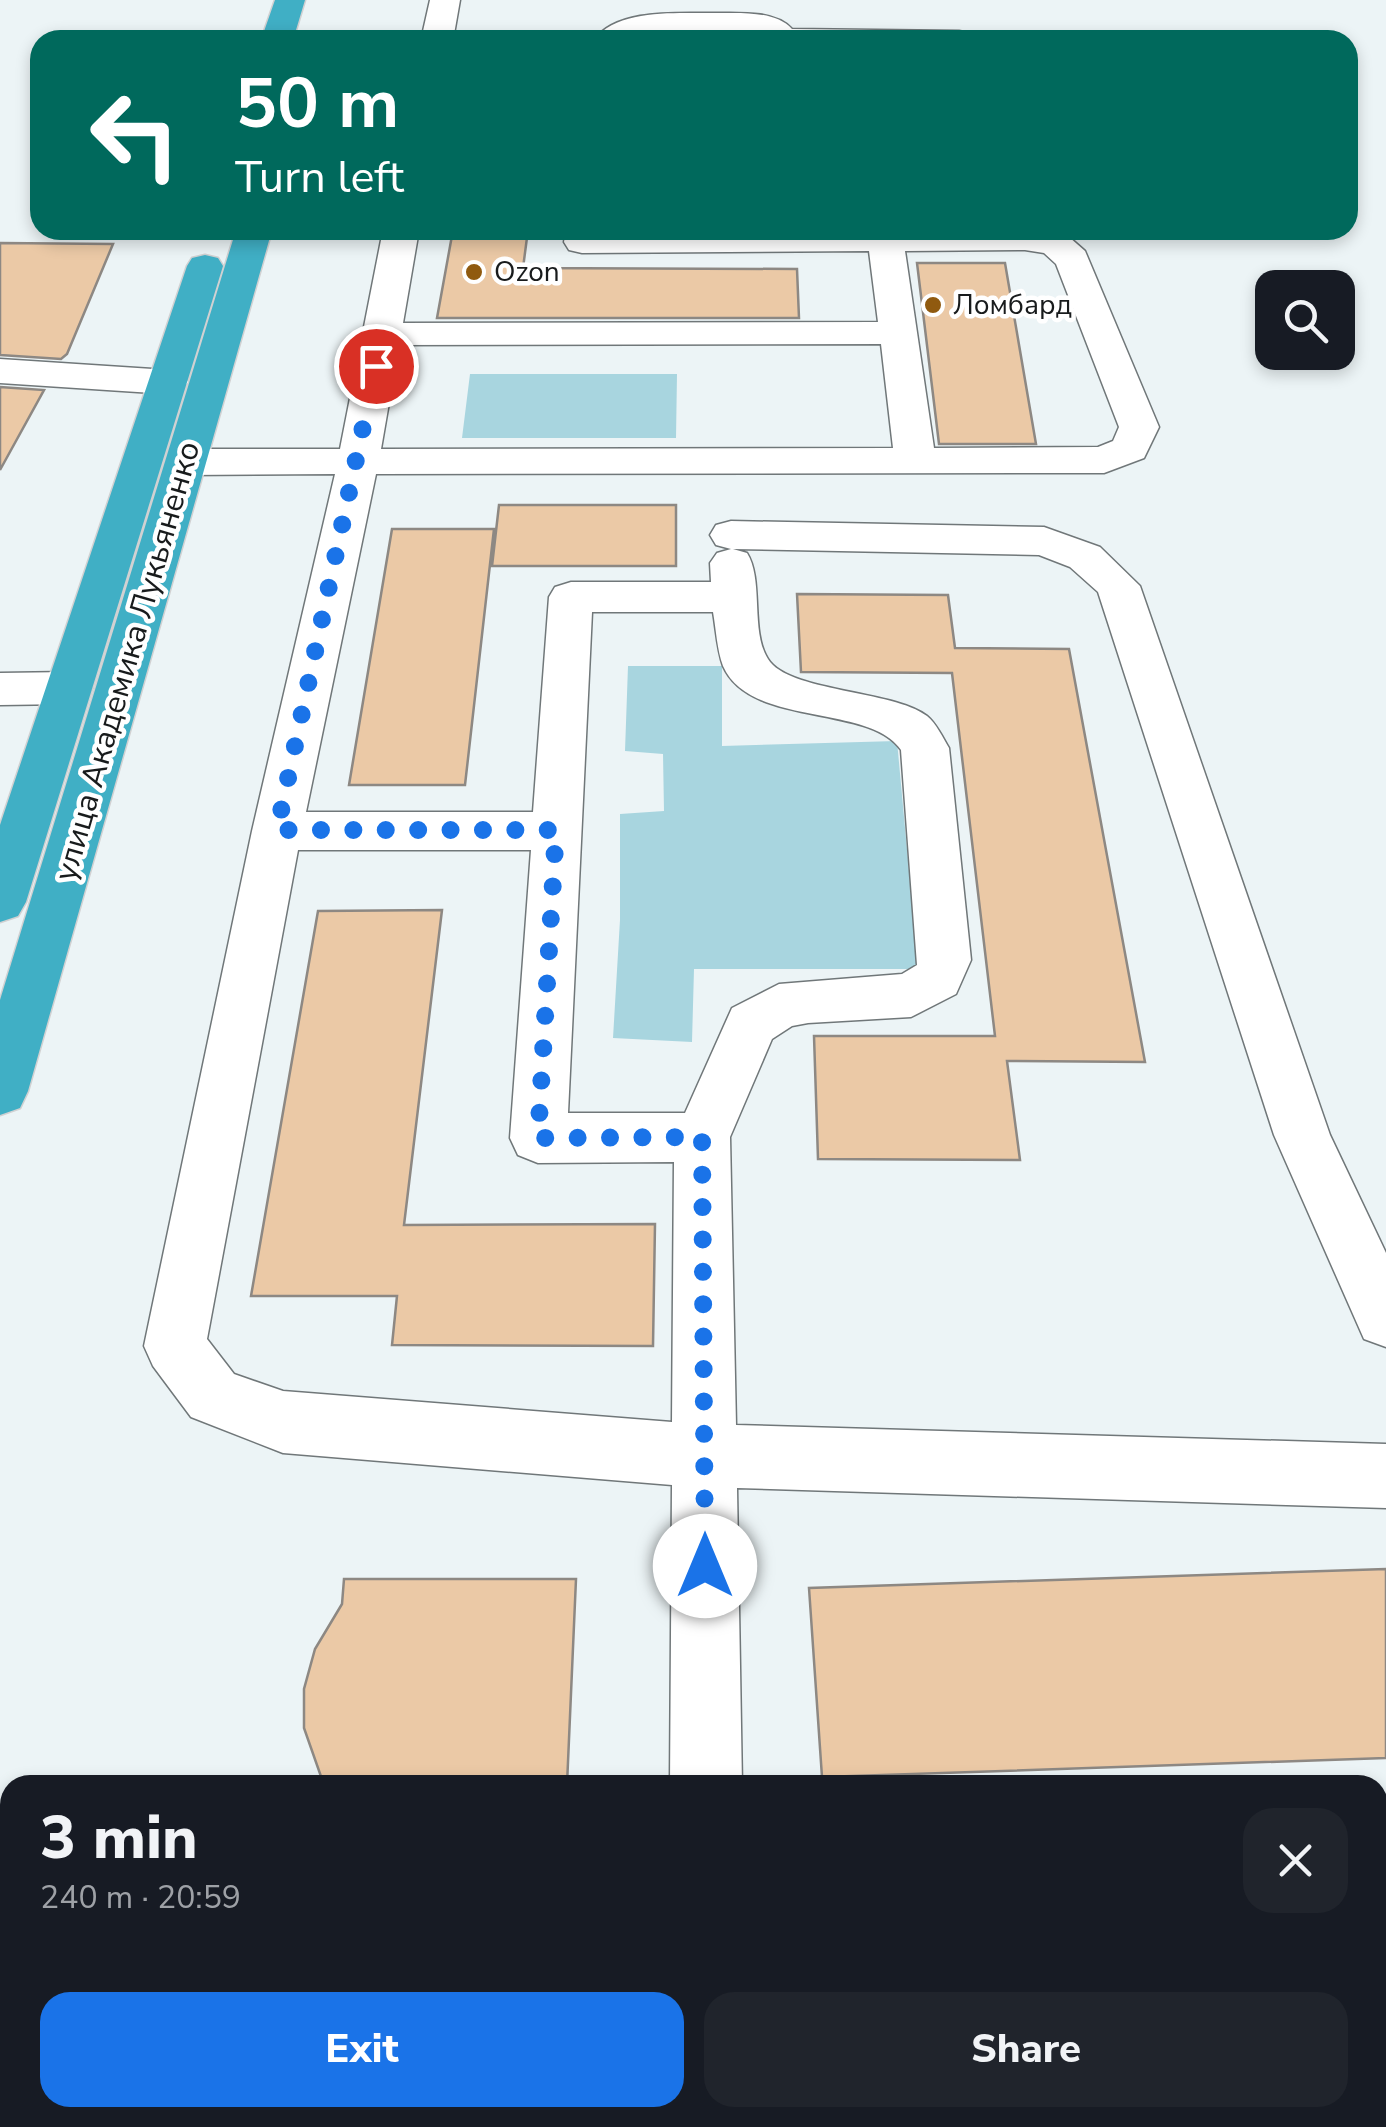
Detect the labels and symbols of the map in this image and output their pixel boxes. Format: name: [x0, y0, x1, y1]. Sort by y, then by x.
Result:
place label: Ozon: [494, 253, 560, 291]
marker: Ozon: [463, 261, 485, 283]
place label: Ломбард: [953, 286, 1072, 324]
marker: Ломбард: [922, 294, 944, 316]
pin: [334, 324, 419, 409]
street label: улица Академика Лукьяненко: [44, 436, 210, 886]
position arrow: [653, 1514, 757, 1618]

